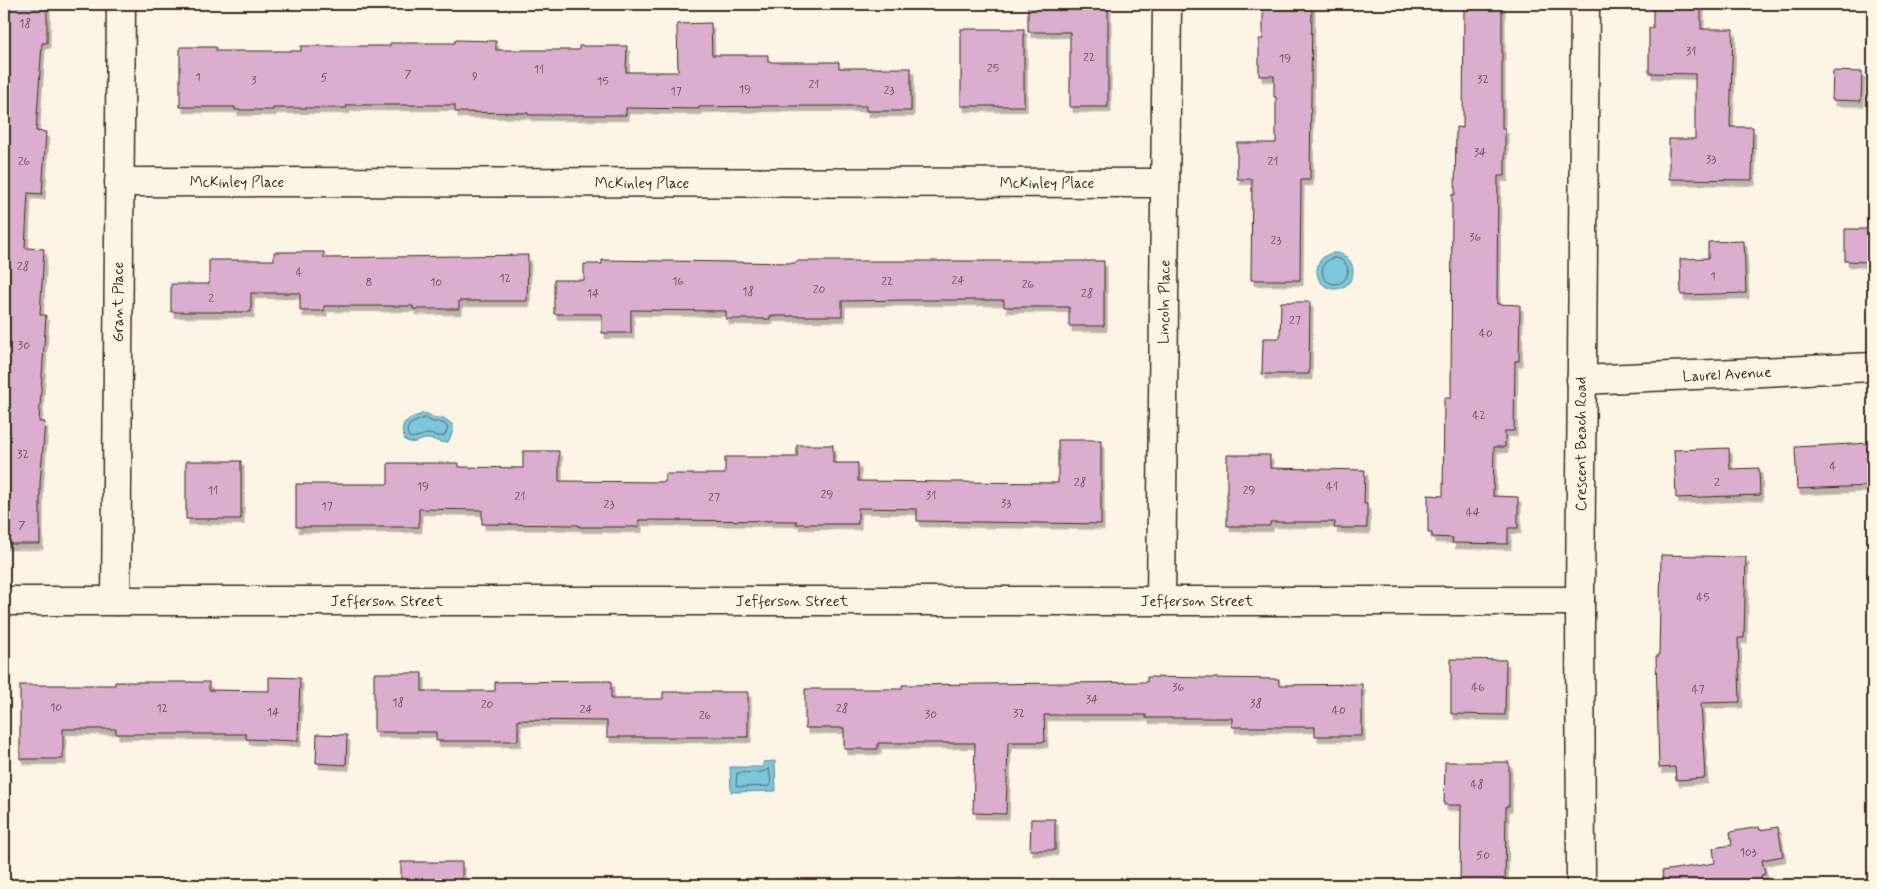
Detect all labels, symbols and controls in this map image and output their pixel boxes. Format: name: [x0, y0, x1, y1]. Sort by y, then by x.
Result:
house number: 18: [19, 16, 31, 32]
house number: 31: [1686, 44, 1696, 60]
house number: 22: [1083, 50, 1095, 66]
house number: 19: [1279, 51, 1291, 67]
house number: 25: [987, 61, 999, 77]
house number: 11: [534, 62, 544, 78]
house number: 7: [404, 67, 412, 83]
house number: 9: [472, 69, 478, 85]
house number: 1: [195, 70, 201, 86]
house number: 5: [320, 70, 328, 86]
house number: 32: [1477, 72, 1489, 88]
house number: 3: [251, 73, 257, 89]
house number: 15: [597, 74, 609, 90]
house number: 21: [808, 77, 820, 93]
house number: 19: [739, 82, 751, 98]
house number: 23: [884, 83, 894, 99]
house number: 17: [670, 84, 682, 100]
house number: 34: [1474, 145, 1486, 161]
house number: 33: [1706, 152, 1716, 168]
house number: 26: [18, 154, 31, 170]
house number: 21: [1267, 154, 1279, 170]
street label: McKinley Place: [190, 173, 285, 193]
street label: McKinley Place: [595, 174, 690, 194]
street label: McKinley Place: [1000, 174, 1095, 194]
house number: 36: [1469, 230, 1481, 246]
house number: 23: [1271, 233, 1281, 249]
house number: 28: [17, 259, 29, 275]
street label: Lincoln Place: [1154, 260, 1176, 344]
street label: Grant Place: [109, 261, 129, 342]
house number: 4: [296, 265, 303, 281]
house number: 1: [1710, 269, 1716, 285]
house number: 12: [499, 271, 511, 287]
house number: 24: [951, 273, 965, 289]
house number: 16: [672, 274, 684, 290]
house number: 22: [881, 274, 893, 290]
house number: 8: [366, 275, 372, 291]
house number: 10: [430, 275, 442, 291]
house number: 26: [1022, 277, 1035, 293]
house number: 20: [813, 282, 826, 298]
house number: 18: [742, 284, 754, 300]
house number: 14: [587, 286, 599, 302]
house number: 28: [1081, 286, 1093, 302]
house number: 2: [208, 291, 214, 307]
house number: 27: [1289, 313, 1301, 329]
house number: 40: [1479, 326, 1493, 342]
house number: 30: [18, 338, 30, 354]
street label: Laurel Avenue: [1682, 363, 1772, 387]
street label: Crescent Beach Road: [1572, 377, 1592, 511]
house number: 42: [1472, 408, 1486, 424]
house number: 32: [17, 447, 29, 463]
house number: 4: [1830, 459, 1837, 475]
house number: 28: [1074, 475, 1086, 491]
house number: 2: [1714, 475, 1720, 491]
house number: 19: [417, 479, 429, 495]
house number: 41: [1326, 479, 1338, 495]
house number: 11: [208, 483, 218, 499]
house number: 29: [1242, 483, 1256, 499]
house number: 29: [820, 487, 834, 503]
house number: 31: [926, 488, 936, 504]
house number: 21: [514, 489, 526, 505]
house number: 27: [708, 490, 720, 506]
house number: 33: [1001, 496, 1011, 512]
house number: 23: [604, 497, 614, 513]
house number: 17: [321, 499, 333, 515]
house number: 44: [1466, 505, 1480, 521]
house number: 7: [18, 518, 26, 534]
house number: 45: [1696, 590, 1710, 606]
street label: Jefferson Street: [331, 592, 444, 612]
street label: Jefferson Street: [736, 592, 849, 612]
street label: Jefferson Street: [1141, 592, 1254, 612]
house number: 36: [1172, 680, 1184, 696]
house number: 46: [1471, 680, 1485, 696]
house number: 47: [1691, 682, 1705, 698]
house number: 34: [1086, 692, 1098, 708]
house number: 18: [392, 695, 404, 711]
house number: 38: [1250, 696, 1262, 712]
house number: 20: [481, 697, 494, 713]
house number: 10: [50, 700, 62, 716]
house number: 12: [156, 701, 168, 717]
house number: 28: [836, 701, 848, 717]
house number: 24: [579, 702, 593, 718]
house number: 40: [1332, 703, 1346, 719]
house number: 14: [267, 705, 279, 721]
house number: 32: [1013, 706, 1025, 722]
house number: 30: [925, 707, 937, 723]
house number: 26: [699, 708, 712, 724]
house number: 48: [1470, 777, 1484, 793]
house number: 103: [1739, 845, 1757, 861]
house number: 50: [1476, 848, 1490, 864]

